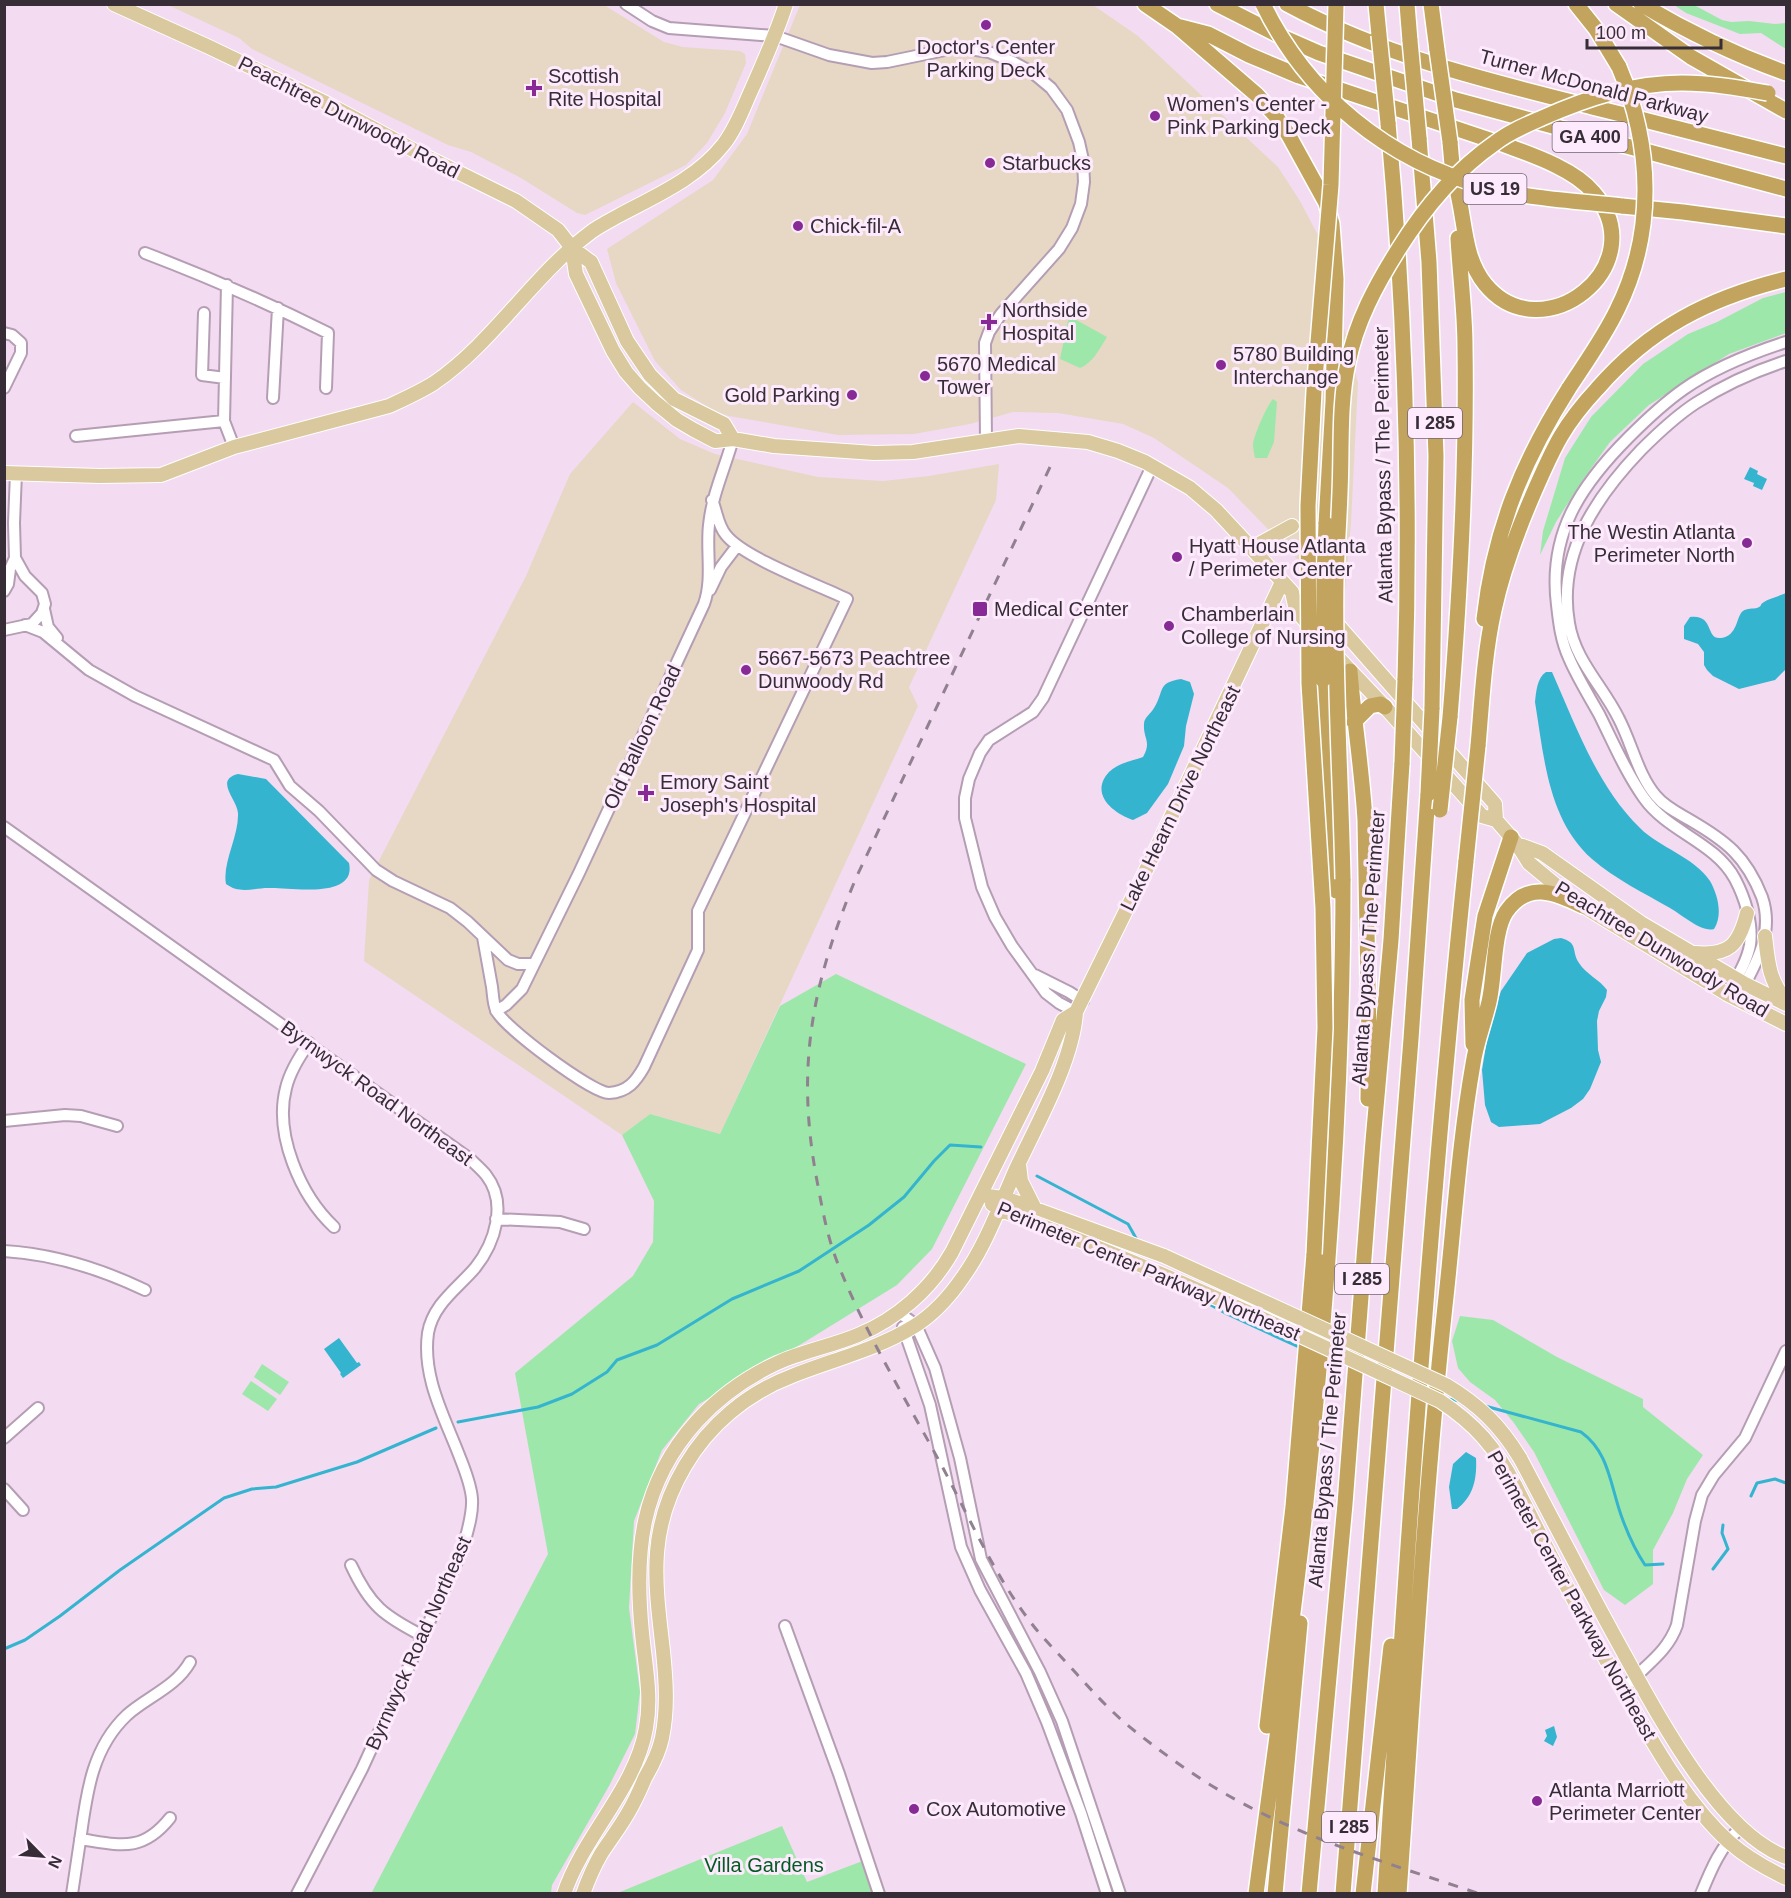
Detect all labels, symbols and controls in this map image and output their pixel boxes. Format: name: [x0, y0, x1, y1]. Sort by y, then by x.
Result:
scale bar: [1587, 12, 1720, 50]
marker: Doctor's Center Parking Deck: [979, 18, 993, 32]
text: 100 m: [1596, 23, 1646, 43]
place label: Doctor's Center Parking Deck: [917, 36, 1055, 81]
street label: Turner McDonald Parkway: [1477, 45, 1711, 127]
street label: Peachtree Dunwoody Road: [235, 52, 463, 182]
place label: Scottish Rite Hospital: [548, 65, 661, 110]
marker: Scottish Rite Hospital: [525, 79, 543, 97]
place label: Women's Center - Pink Parking Deck: [1167, 93, 1331, 138]
marker: Women's Center - Pink Parking Deck: [1148, 109, 1162, 123]
road number: GA 400: [1552, 122, 1628, 152]
place label: Starbucks: [1002, 152, 1091, 174]
marker: Starbucks: [983, 156, 997, 170]
road number: US 19: [1464, 174, 1526, 204]
place label: Chick-fil-A: [810, 215, 902, 237]
marker: Chick-fil-A: [791, 219, 805, 233]
place label: Northside Hospital: [1002, 299, 1088, 344]
marker: Northside Hospital: [980, 313, 998, 331]
street label: Atlanta Bypass / The Perimeter: [1370, 326, 1396, 603]
place label: 5780 Building Interchange: [1233, 343, 1354, 388]
place label: 5670 Medical Tower: [937, 353, 1056, 398]
marker: 5780 Building Interchange: [1214, 358, 1228, 372]
marker: 5670 Medical Tower: [918, 369, 932, 383]
place label: Gold Parking: [724, 384, 840, 406]
marker: Gold Parking: [845, 388, 859, 402]
road number: I 285: [1408, 408, 1462, 438]
place label: The Westin Atlanta Perimeter North: [1568, 521, 1736, 566]
place label: Hyatt House Atlanta / Perimeter Center: [1189, 535, 1367, 580]
marker: The Westin Atlanta Perimeter North: [1740, 536, 1754, 550]
marker: Hyatt House Atlanta / Perimeter Center: [1170, 550, 1184, 564]
place label: Medical Center: [994, 598, 1129, 620]
marker: Medical Center: [971, 600, 989, 618]
place label: Chamberlain College of Nursing: [1181, 603, 1346, 648]
marker: Chamberlain College of Nursing: [1162, 619, 1176, 633]
place label: 5667-5673 Peachtree Dunwoody Rd: [758, 647, 950, 692]
street label: Old Balloon Road: [599, 661, 685, 813]
marker: 5667-5673 Peachtree Dunwoody Rd: [739, 663, 753, 677]
street label: Lake Hearn Drive Northeast: [1116, 681, 1244, 914]
place label: Emory Saint Joseph's Hospital: [660, 771, 816, 816]
marker: Emory Saint Joseph's Hospital: [637, 784, 655, 802]
street label: Atlanta Bypass / The Perimeter: [1347, 809, 1389, 1087]
street label: Peachtree Dunwoody Road: [1551, 877, 1773, 1021]
street label: Byrnwyck Road Northeast: [277, 1016, 477, 1170]
street label: Perimeter Center Parkway Northeast: [994, 1197, 1304, 1345]
road number: I 285: [1335, 1264, 1389, 1294]
street label: Atlanta Bypass / The Perimeter: [1304, 1311, 1350, 1589]
street label: Perimeter Center Parkway Northeast: [1483, 1447, 1661, 1744]
street label: Byrnwyck Road Northeast: [361, 1533, 475, 1753]
place label: Atlanta Marriott Perimeter Center: [1549, 1779, 1702, 1824]
marker: Atlanta Marriott Perimeter Center: [1530, 1794, 1544, 1808]
place label: Cox Automotive: [926, 1798, 1066, 1820]
marker: Cox Automotive: [907, 1802, 921, 1816]
road number: I 285: [1322, 1812, 1376, 1842]
north arrow: [12, 1826, 72, 1886]
text: N: [45, 1853, 65, 1871]
park label: Villa Gardens: [704, 1854, 824, 1876]

